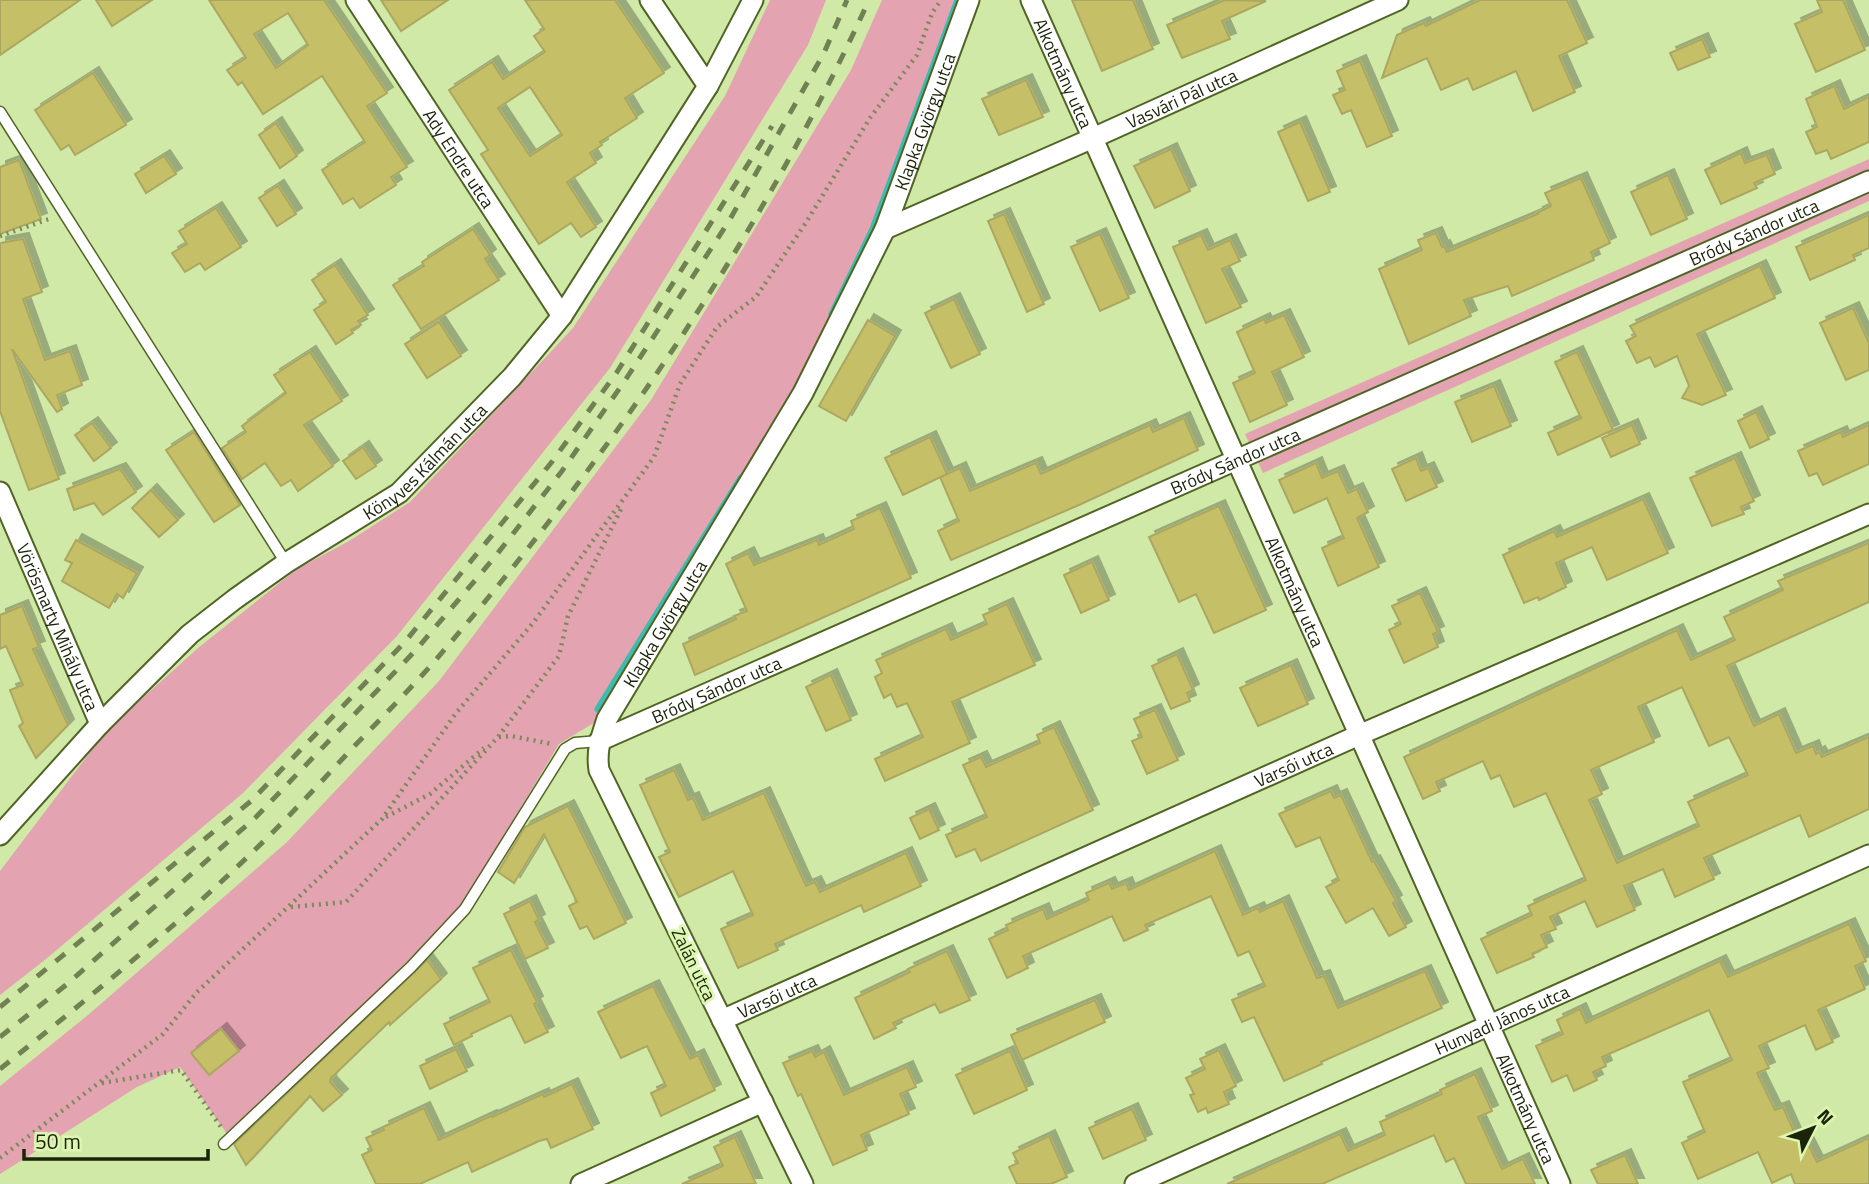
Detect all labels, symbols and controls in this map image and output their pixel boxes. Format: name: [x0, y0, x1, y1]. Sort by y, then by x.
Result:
street label: Alkotmány utca: [1027, 14, 1100, 132]
street label: Klapka György utca: [887, 49, 962, 194]
street label: Vasvári Pál utca: [1121, 61, 1241, 135]
street label: Ady Endre utca: [417, 103, 502, 213]
street label: Bródy Sándor utca: [1685, 191, 1823, 272]
street label: Könyves Kálmán utca: [357, 397, 493, 526]
street label: Bródy Sándor utca: [1166, 420, 1304, 501]
street label: Alkotmány utca: [1259, 532, 1332, 651]
street label: Vörösmarty Mihály utca: [10, 539, 106, 715]
street label: Klapka György utca: [616, 555, 713, 692]
street label: Bródy Sándor utca: [647, 649, 785, 730]
street label: Varsói utca: [1250, 735, 1337, 794]
street label: Zalán utca: [665, 923, 723, 1005]
street label: Varsói utca: [733, 966, 821, 1025]
street label: Hunyadi János utca: [1430, 978, 1573, 1062]
street label: Alkotmány utca: [1490, 1049, 1563, 1168]
north arrow: [1778, 1093, 1848, 1163]
text: N: [1811, 1102, 1841, 1131]
scale bar: [24, 1118, 208, 1162]
text: 50 m: [35, 1125, 81, 1157]

